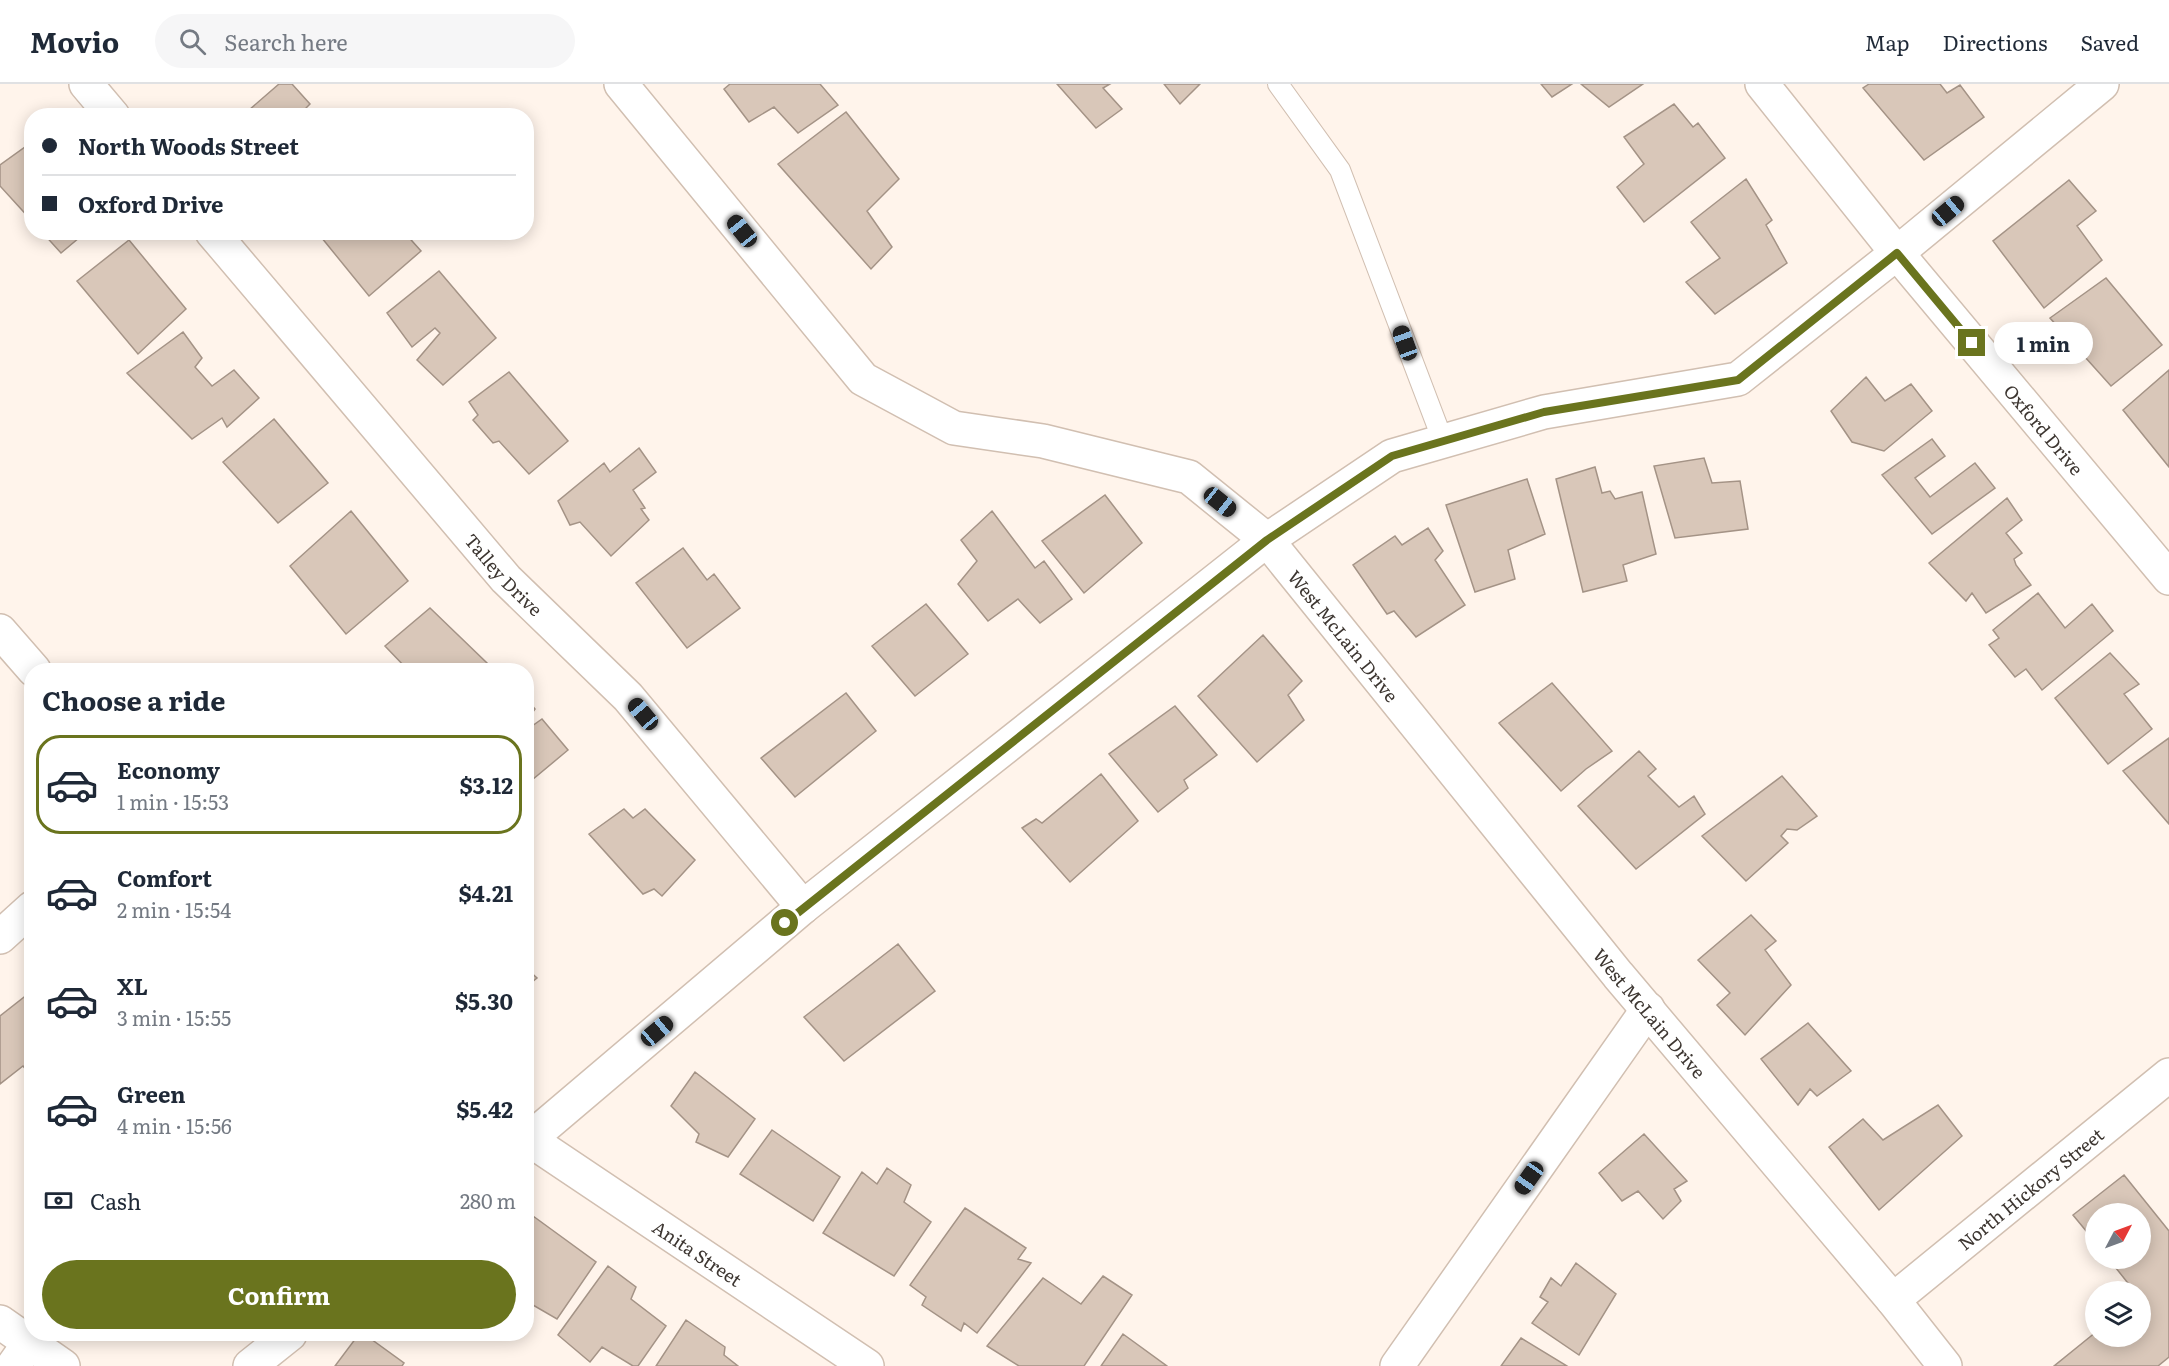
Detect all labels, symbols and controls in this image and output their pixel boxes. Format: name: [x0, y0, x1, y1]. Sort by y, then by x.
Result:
search box: [155, 14, 575, 68]
text: Movio: [30, 20, 119, 62]
icon: search: [176, 25, 209, 58]
text: Search here: [224, 25, 348, 58]
text: Map: [1865, 26, 1910, 57]
text: Directions: [1943, 26, 2048, 57]
text: Saved: [2081, 26, 2139, 57]
text: North Woods Street: [78, 129, 299, 162]
text: Oxford Drive: [78, 187, 224, 220]
car: [1928, 193, 1968, 229]
car: [724, 211, 760, 251]
callout: 1 min: [1993, 322, 2092, 364]
car: [1390, 323, 1420, 363]
text: 1 min: [2017, 328, 2070, 358]
route end: [1958, 329, 1985, 356]
street label: Oxford Drive: [1998, 378, 2091, 481]
car: [1200, 484, 1240, 520]
street label: Talley Drive: [459, 527, 549, 622]
street label: West McLain Drive: [1282, 564, 1406, 707]
text: Choose a ride: [42, 679, 225, 719]
car: [625, 694, 661, 734]
text: Economy: [117, 753, 220, 786]
icon: car: [45, 758, 99, 812]
text: $3.12: [459, 768, 513, 801]
text: 1 min · 15:53: [117, 786, 229, 816]
text: Comfort: [117, 861, 212, 894]
icon: car: [45, 866, 99, 920]
text: $4.21: [458, 876, 513, 909]
text: 2 min · 15:54: [117, 894, 231, 924]
route start: [771, 909, 798, 936]
street label: West McLain Drive: [1588, 942, 1713, 1084]
text: XL: [117, 969, 148, 1002]
icon: car: [45, 974, 99, 1028]
text: $5.30: [455, 984, 513, 1017]
text: 3 min · 15:55: [117, 1002, 231, 1032]
car: [637, 1013, 677, 1049]
text: Green: [117, 1077, 186, 1110]
icon: car: [45, 1082, 99, 1136]
text: $5.42: [456, 1092, 513, 1125]
text: 4 min · 15:56: [117, 1110, 232, 1140]
street label: North Hickory Street: [1952, 1120, 2109, 1256]
car: [1511, 1158, 1547, 1198]
icon: cash: [42, 1184, 75, 1217]
text: Cash: [90, 1184, 141, 1217]
text: 280 m: [460, 1185, 516, 1215]
north arrow: [2085, 1203, 2151, 1269]
map controls: [2085, 1203, 2151, 1347]
street label: Anita Street: [648, 1213, 748, 1293]
button: Confirm: [42, 1260, 516, 1329]
button: layers: [2085, 1281, 2151, 1347]

